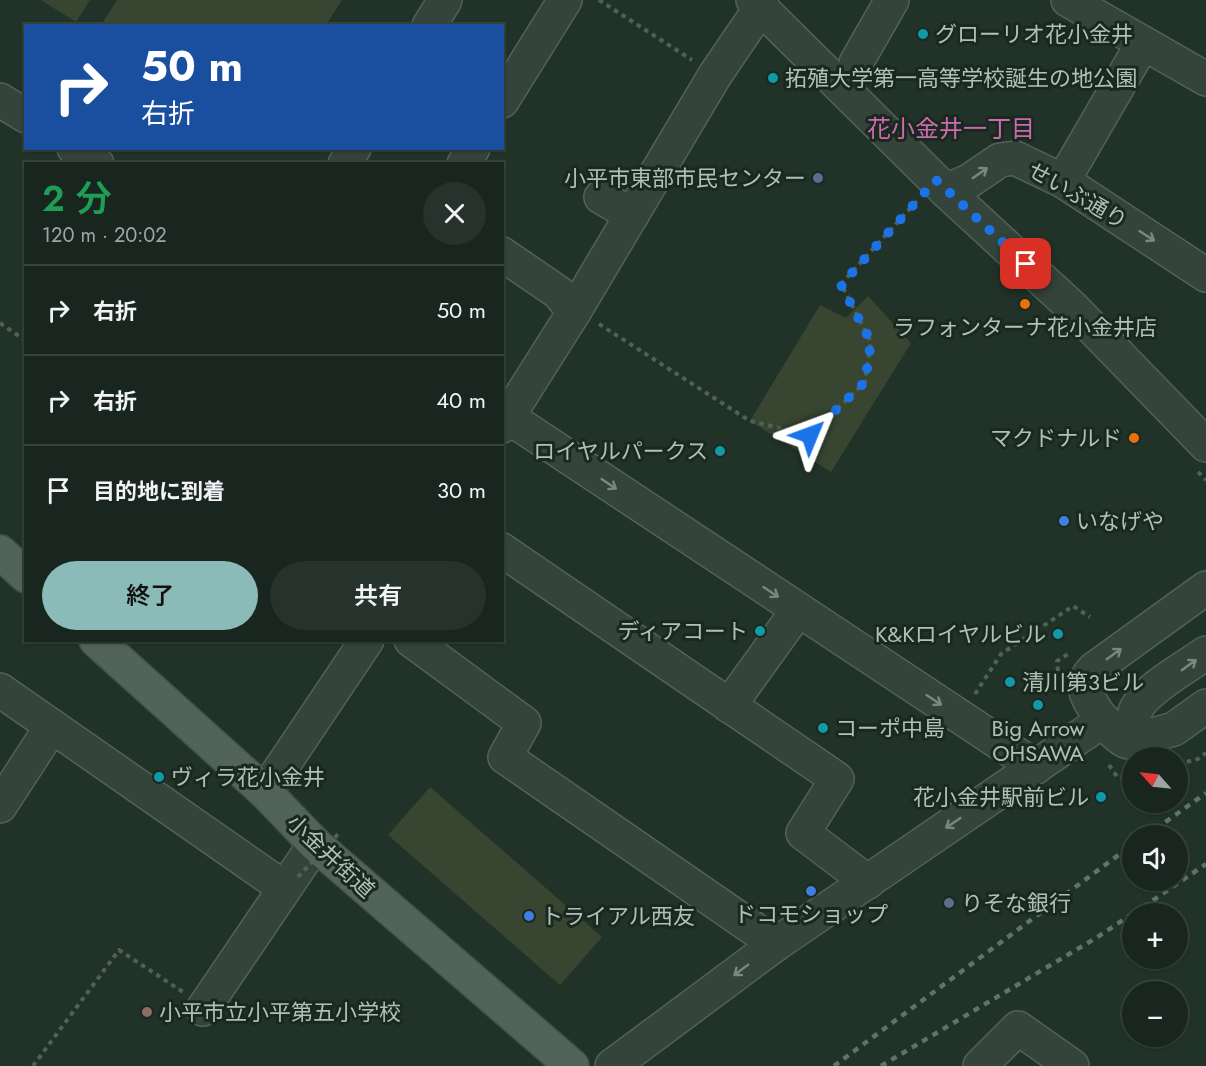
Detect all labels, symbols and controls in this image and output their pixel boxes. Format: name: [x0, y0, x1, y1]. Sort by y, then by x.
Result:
place label: グローリオ花小金井: [935, 18, 1133, 50]
marker: グローリオ花小金井: [916, 27, 930, 41]
text: 50 m: [141, 36, 243, 97]
icon: right: [42, 48, 120, 126]
place label: 拓殖大学第一高等学校誕生の地公園: [785, 62, 1137, 94]
marker: 拓殖大学第一高等学校誕生の地公園: [766, 71, 780, 85]
text: 右折: [141, 94, 195, 133]
district label: 花小金井一丁目: [867, 111, 1035, 146]
street label: せいぶ通り: [1022, 154, 1134, 236]
place label: 小平市東部市民センター: [564, 162, 806, 194]
one-way arrow: [972, 167, 988, 179]
marker: 小平市東部市民センター: [811, 171, 825, 185]
text: 2 分: [42, 172, 111, 224]
button: close: [423, 182, 486, 245]
text: 120 m · 20:02: [42, 221, 167, 250]
one-way arrow: [1138, 230, 1155, 242]
pin: [1000, 238, 1051, 289]
icon: arrive: [1009, 247, 1042, 280]
icon: right: [42, 294, 75, 327]
text: 50 m: [437, 294, 486, 326]
text: 右折: [93, 295, 137, 327]
marker: ラフォンターナ花小金井店: [1018, 297, 1032, 311]
place label: ラフォンターナ花小金井店: [893, 311, 1157, 343]
icon: right: [42, 384, 75, 417]
text: 40 m: [436, 384, 486, 416]
text: 右折: [93, 385, 137, 417]
position arrow: [778, 403, 842, 467]
place label: マクドナルド: [990, 422, 1122, 454]
marker: マクドナルド: [1127, 431, 1141, 445]
place label: ロイヤルパークス: [533, 435, 708, 467]
marker: ロイヤルパークス: [713, 444, 727, 458]
icon: arrive: [42, 474, 75, 507]
text: 30 m: [437, 474, 486, 506]
text: 目的地に到着: [93, 475, 225, 507]
one-way arrow: [600, 478, 617, 490]
place label: いなげや: [1076, 505, 1164, 537]
marker: いなげや: [1057, 514, 1071, 528]
button: 終了: [42, 561, 258, 630]
button: 共有: [270, 561, 486, 630]
one-way arrow: [763, 586, 780, 599]
place label: ディアコート: [618, 615, 748, 647]
place label: K&Kロイヤルビル: [875, 618, 1046, 650]
marker: ディアコート: [753, 624, 767, 638]
marker: K&Kロイヤルビル: [1051, 627, 1065, 641]
one-way arrow: [1106, 648, 1122, 661]
one-way arrow: [1180, 659, 1196, 671]
place label: 清川第3ビル: [1022, 666, 1144, 698]
marker: 清川第3ビル: [1003, 675, 1017, 689]
one-way arrow: [925, 694, 942, 706]
marker: Big Arrow OHSAWA: [1031, 698, 1045, 712]
place label: コーポ中島: [835, 712, 945, 744]
place label: Big Arrow OHSAWA: [991, 712, 1085, 769]
marker: コーポ中島: [816, 721, 830, 735]
north arrow: [1122, 747, 1188, 813]
map controls: [1122, 747, 1188, 1047]
place label: ヴィラ花小金井: [171, 761, 325, 793]
marker: ヴィラ花小金井: [152, 770, 166, 784]
place label: 花小金井駅前ビル: [913, 781, 1089, 813]
marker: 花小金井駅前ビル: [1094, 790, 1108, 804]
street label: 小金井街道: [280, 807, 382, 905]
one-way arrow: [945, 818, 962, 830]
button: sound: [1122, 825, 1188, 891]
marker: ドコモショップ: [804, 884, 818, 898]
place label: りそな銀行: [961, 887, 1071, 919]
marker: りそな銀行: [942, 896, 956, 910]
place label: ドコモショップ: [734, 898, 888, 930]
place label: トライアル西友: [541, 900, 695, 932]
button: +: [1122, 903, 1188, 969]
marker: トライアル西友: [522, 909, 536, 923]
one-way arrow: [733, 964, 749, 977]
button: −: [1122, 981, 1188, 1047]
place label: 小平市立小平第五小学校: [159, 996, 401, 1028]
marker: 小平市立小平第五小学校: [140, 1005, 154, 1019]

